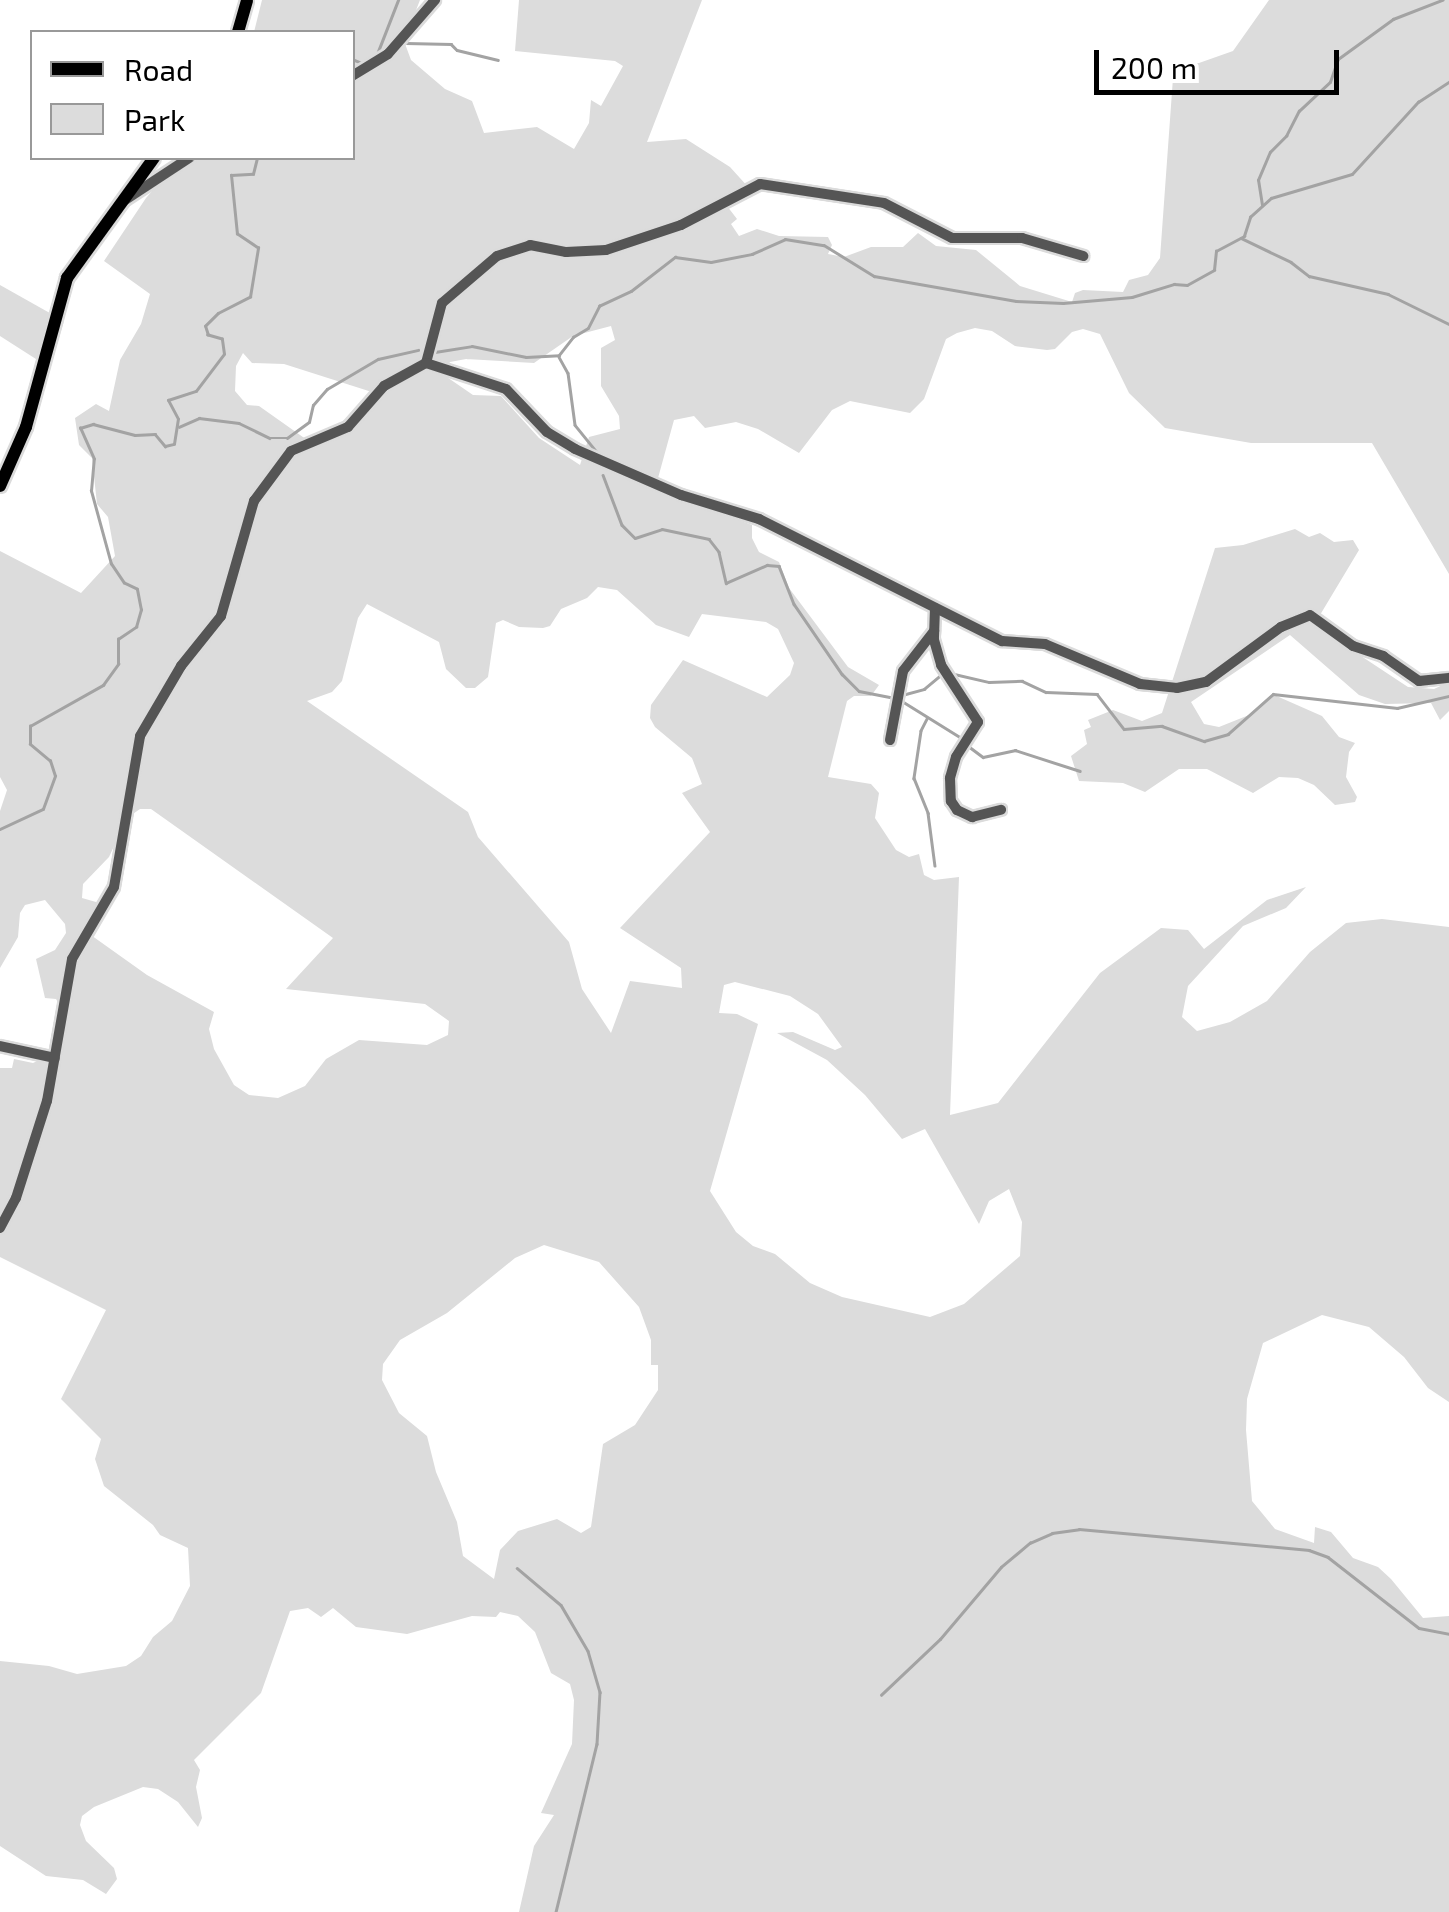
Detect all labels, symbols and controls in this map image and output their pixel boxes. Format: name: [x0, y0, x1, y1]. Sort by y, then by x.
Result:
legend: [30, 30, 355, 160]
scale bar: [1099, 30, 1344, 92]
text: 200 m: [1111, 49, 1197, 85]
text: Road: [124, 51, 193, 87]
text: Park: [124, 101, 185, 137]

